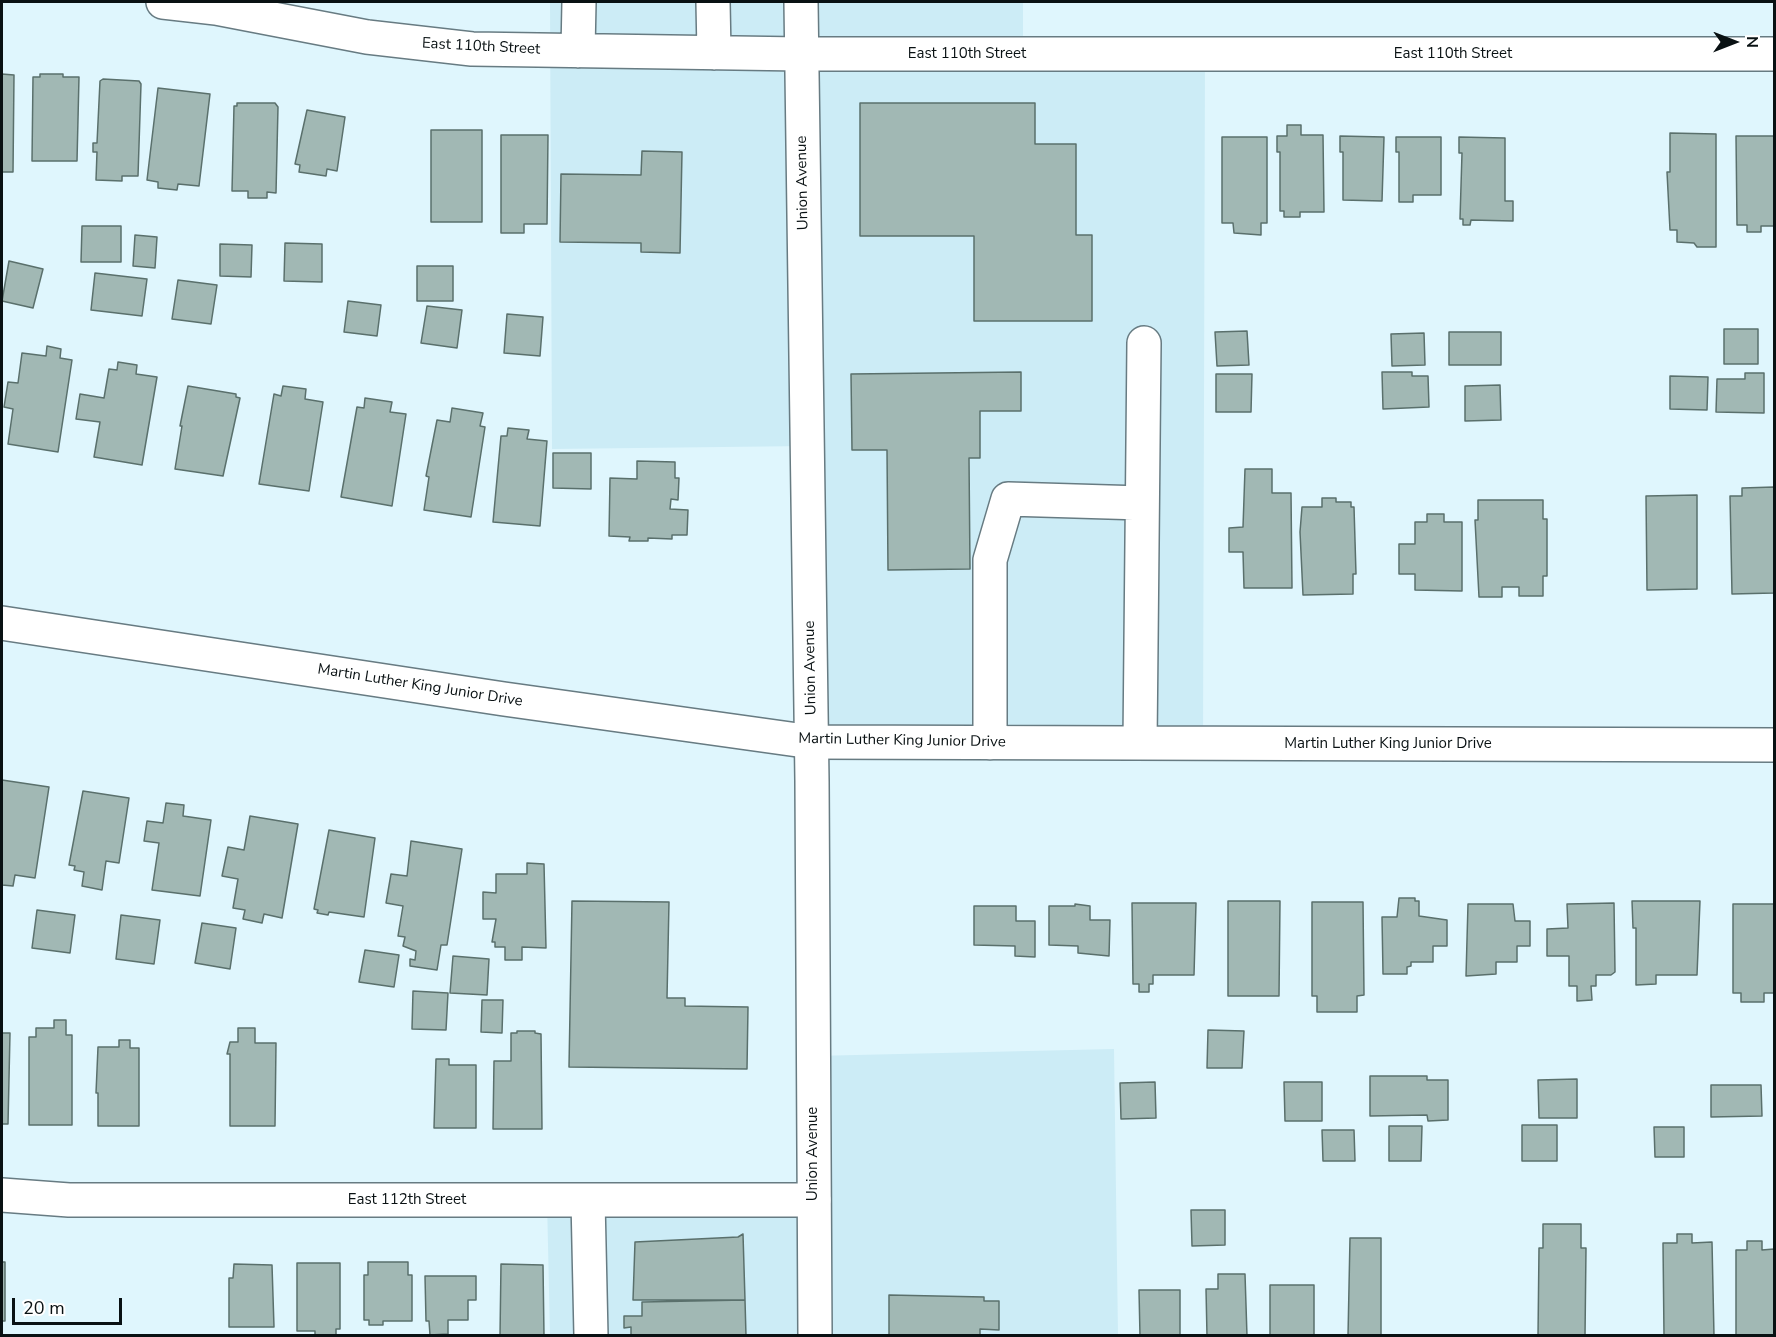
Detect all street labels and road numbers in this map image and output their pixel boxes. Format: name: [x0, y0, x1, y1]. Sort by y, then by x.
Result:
street label: East 110th Street: [421, 35, 541, 59]
street label: East 110th Street: [908, 45, 1026, 63]
street label: East 110th Street: [1394, 45, 1512, 63]
street label: Union Avenue: [793, 136, 813, 230]
street label: Union Avenue: [801, 621, 821, 715]
street label: Martin Luther King Junior Drive: [316, 661, 524, 711]
street label: Martin Luther King Junior Drive: [798, 730, 1006, 752]
street label: Martin Luther King Junior Drive: [1284, 735, 1492, 753]
street label: Union Avenue: [804, 1107, 822, 1201]
street label: East 112th Street: [348, 1191, 466, 1209]

